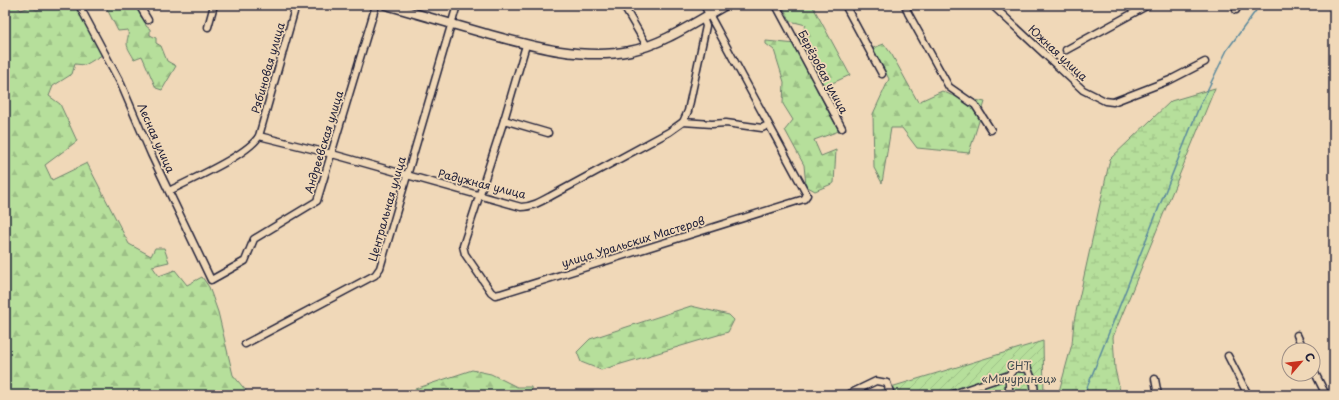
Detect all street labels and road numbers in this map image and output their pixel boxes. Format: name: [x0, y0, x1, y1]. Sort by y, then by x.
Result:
street label: Рябиновая улица: [246, 20, 289, 115]
street label: Южная улица: [1025, 21, 1092, 85]
street label: Берёзовая улица: [794, 27, 853, 117]
street label: Андреевская улица: [300, 88, 347, 195]
street label: Лесная улица: [133, 100, 179, 175]
street label: Центральная улица: [363, 154, 410, 263]
street label: Радужная улица: [436, 164, 528, 203]
street label: улица Уральских Мастеров: [559, 211, 707, 271]

